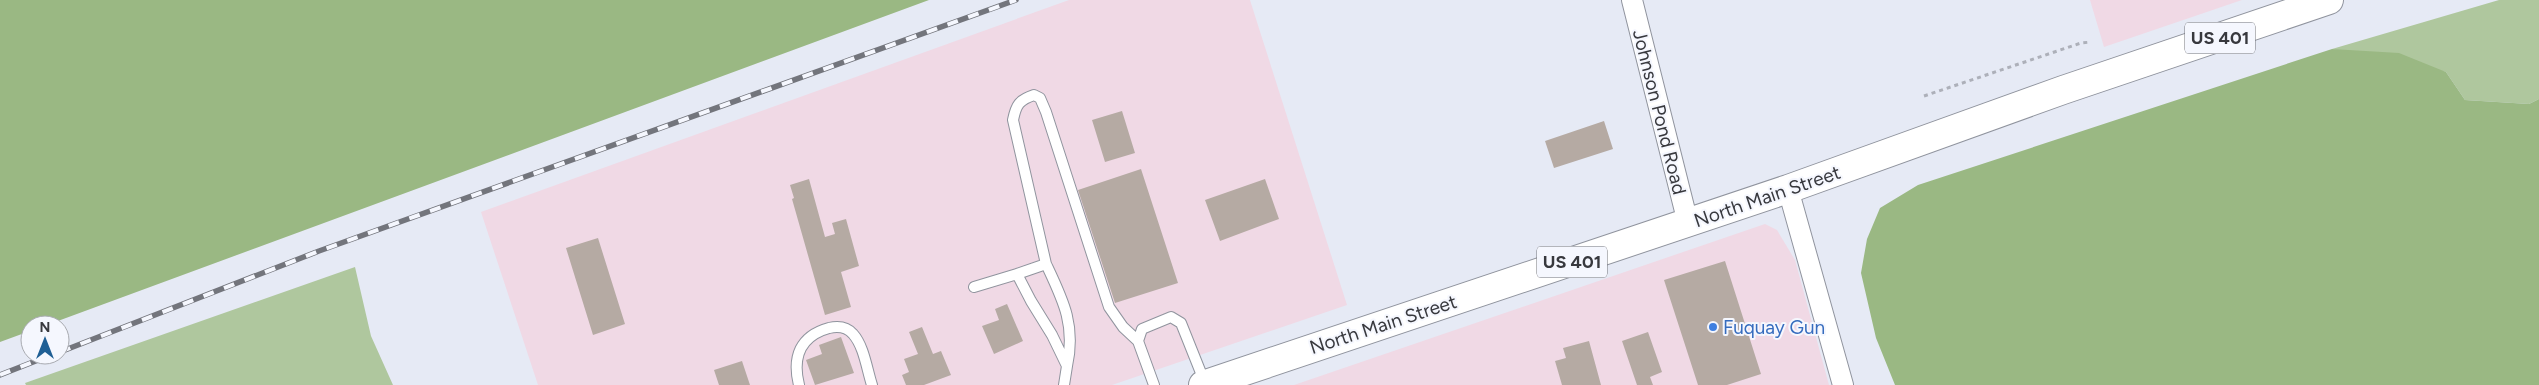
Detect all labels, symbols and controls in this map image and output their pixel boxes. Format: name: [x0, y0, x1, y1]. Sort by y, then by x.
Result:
road number: US 401: [2185, 22, 2255, 54]
street label: Johnson Pond Road: [1628, 27, 1691, 197]
street label: North Main Street: [1691, 161, 1843, 232]
road number: US 401: [1537, 246, 1607, 278]
street label: North Main Street: [1307, 290, 1460, 359]
north arrow: [20, 315, 70, 365]
place label: Fuquay Gun: [1723, 316, 1825, 339]
text: N: [40, 319, 50, 336]
marker: Fuquay Gun: [1707, 321, 1719, 333]

